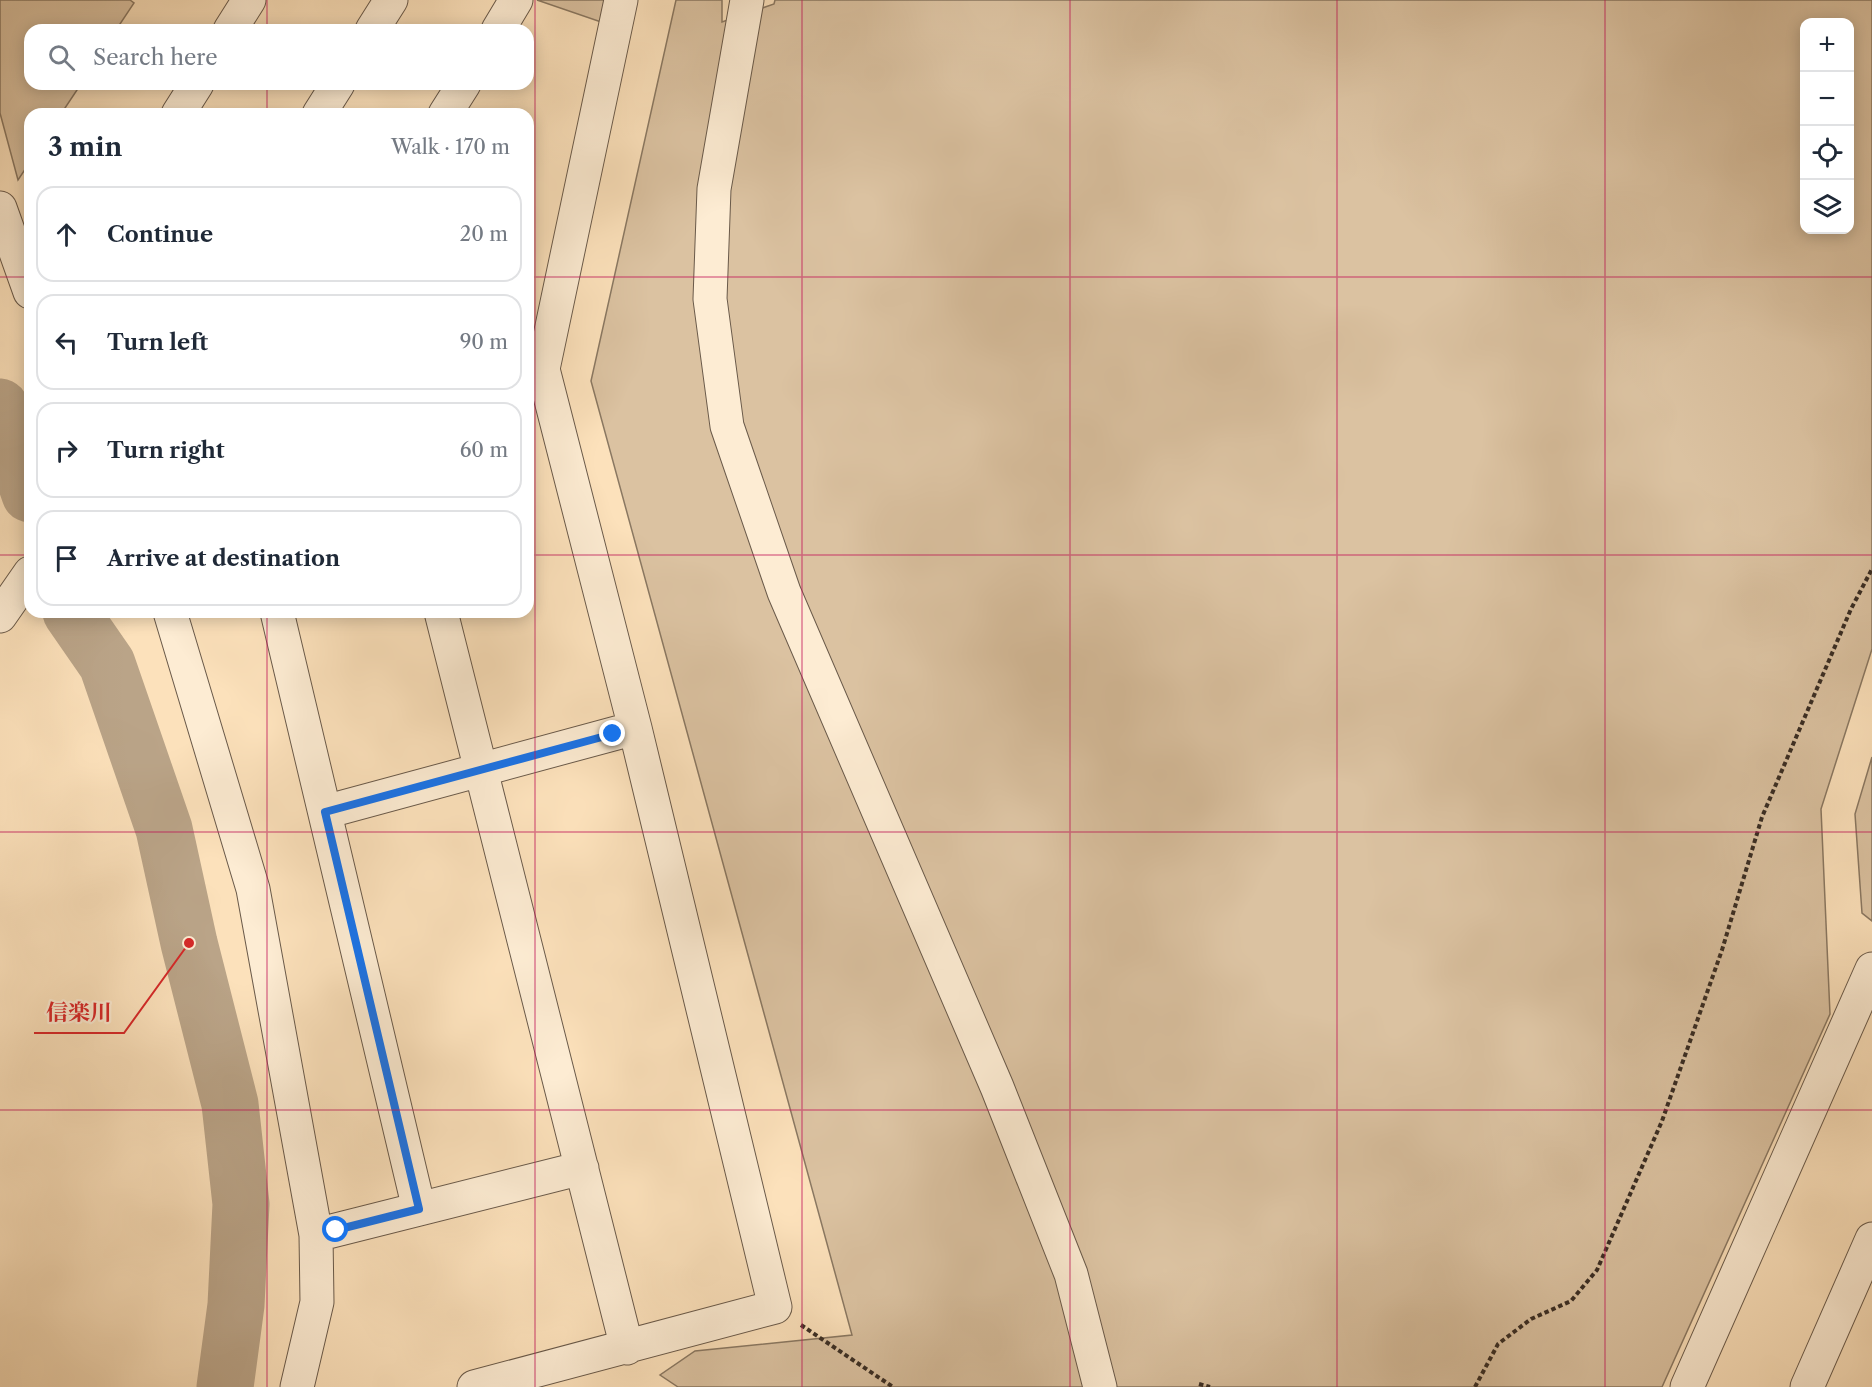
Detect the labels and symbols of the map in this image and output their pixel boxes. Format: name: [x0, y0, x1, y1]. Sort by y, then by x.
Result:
route end: [599, 720, 625, 746]
callout: 信楽川: [34, 993, 124, 1033]
text: 信楽川: [46, 999, 112, 1026]
route start: [322, 1216, 348, 1242]

